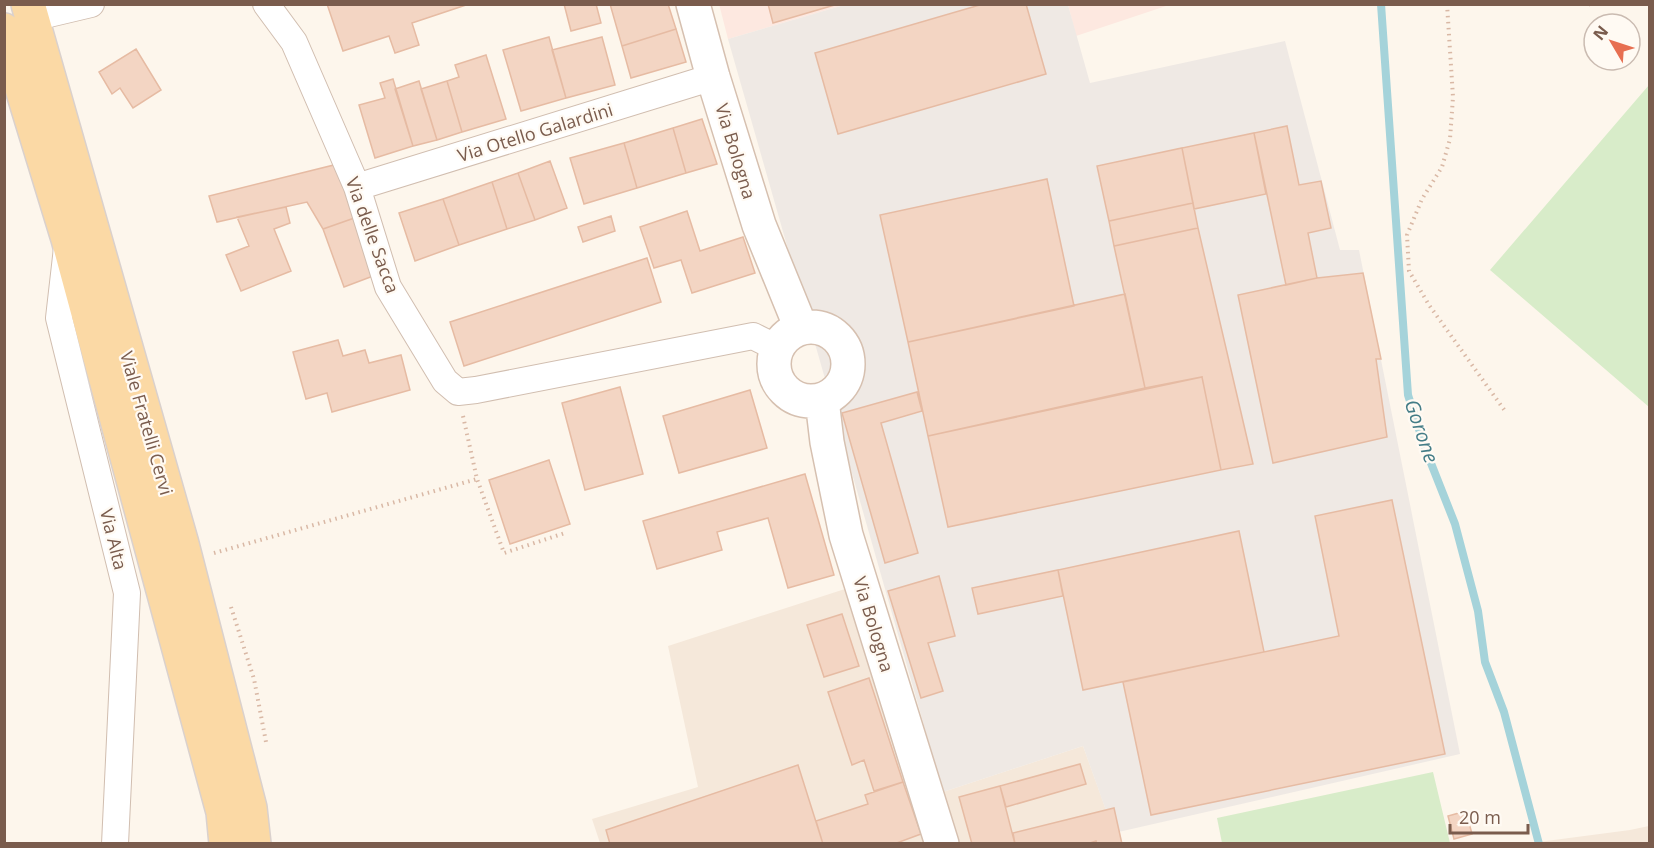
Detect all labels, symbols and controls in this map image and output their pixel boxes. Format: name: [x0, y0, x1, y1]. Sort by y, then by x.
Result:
north arrow: [1582, 12, 1642, 72]
text: N: [1588, 21, 1613, 45]
street label: Via Otello Galardini: [454, 97, 616, 167]
street label: Via Bologna: [710, 100, 762, 202]
street label: Via delle Sacca: [341, 174, 405, 296]
street label: Viale Fratelli Cervi: [115, 348, 179, 498]
water label: Gorone: [1399, 396, 1445, 466]
street label: Via Alta: [95, 506, 133, 572]
street label: Via Bologna: [848, 573, 900, 675]
scale bar: [1450, 797, 1528, 835]
text: 20 m: [1459, 805, 1501, 829]

